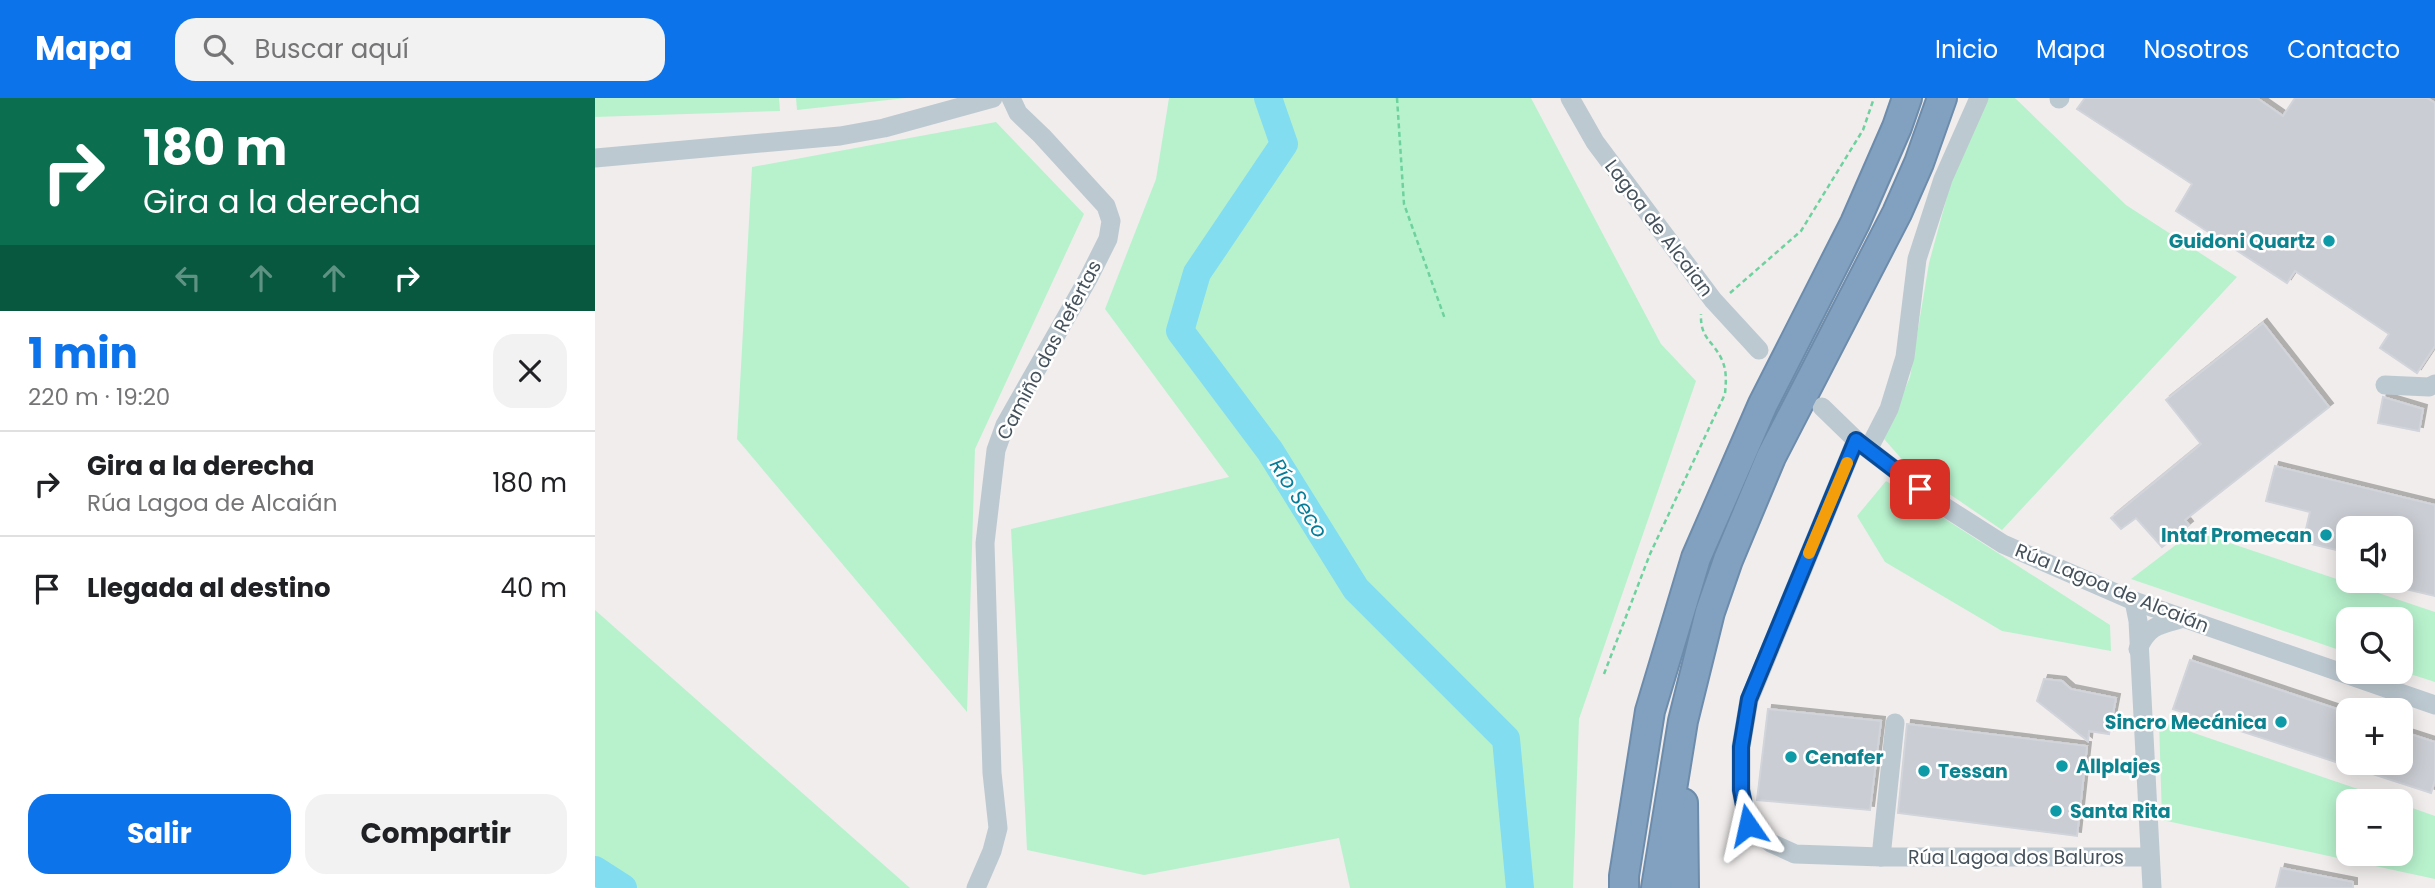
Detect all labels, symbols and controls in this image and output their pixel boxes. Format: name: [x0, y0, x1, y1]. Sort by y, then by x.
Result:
search box: [175, 18, 665, 81]
text: Mapa: [35, 25, 133, 72]
icon: search: [199, 30, 237, 68]
text: Buscar aquí: [255, 31, 409, 67]
text: Inicio: [1935, 33, 1998, 66]
text: Mapa: [2036, 33, 2105, 66]
text: Nosotros: [2143, 33, 2249, 66]
text: Contacto: [2287, 33, 2400, 66]
text: 180 m: [143, 114, 287, 182]
icon: right: [28, 126, 119, 217]
street label: Lagoa de Alcaian: [1599, 154, 1719, 302]
text: Gira a la derecha: [143, 179, 421, 224]
place label: Guidoni Quartz: [2169, 228, 2315, 255]
marker: Guidoni Quartz: [2321, 233, 2337, 249]
street label: Camiño das Refertas: [990, 255, 1108, 445]
icon: left: [169, 259, 207, 297]
icon: ahead: [242, 259, 280, 297]
icon: ahead: [315, 259, 353, 297]
icon: right: [388, 259, 426, 297]
text: 1 min: [28, 324, 138, 383]
button: close: [493, 334, 567, 408]
text: 220 m · 19:20: [28, 381, 170, 413]
text: Gira a la derecha: [87, 448, 315, 484]
water label: Río Seco: [1263, 453, 1335, 543]
pin: [1890, 459, 1950, 519]
icon: right: [28, 465, 66, 503]
text: 180 m: [492, 465, 567, 501]
icon: arrive: [1901, 470, 1939, 508]
text: Rúa Lagoa de Alcaián: [87, 487, 337, 519]
map controls: [2336, 516, 2413, 866]
button: sound: [2336, 516, 2413, 593]
place label: Intaf Promecan: [2161, 522, 2312, 549]
marker: Intaf Promecan: [2318, 527, 2334, 543]
street label: Rúa Lagoa de Alcaián: [2011, 537, 2213, 639]
icon: arrive: [28, 570, 66, 608]
text: Llegada al destino: [87, 570, 331, 606]
text: 40 m: [501, 570, 567, 606]
button: search: [2336, 607, 2413, 684]
button: +: [2336, 698, 2413, 775]
place label: Sincro Mecánica: [2105, 709, 2267, 736]
marker: Sincro Mecánica: [2273, 714, 2289, 730]
place label: Cenafer: [1805, 744, 1884, 771]
marker: Cenafer: [1783, 749, 1799, 765]
place label: Allplajes: [2076, 753, 2161, 780]
place label: Tessan: [1938, 758, 2008, 785]
marker: Allplajes: [2054, 758, 2070, 774]
marker: Tessan: [1916, 763, 1932, 779]
position arrow: [1711, 788, 1785, 862]
button: −: [2336, 789, 2413, 866]
button: Salir: [28, 794, 291, 874]
button: Compartir: [305, 794, 567, 874]
place label: Santa Rita: [2070, 798, 2171, 825]
marker: Santa Rita: [2048, 803, 2064, 819]
street label: Rúa Lagoa dos Baluros: [1908, 844, 2124, 871]

